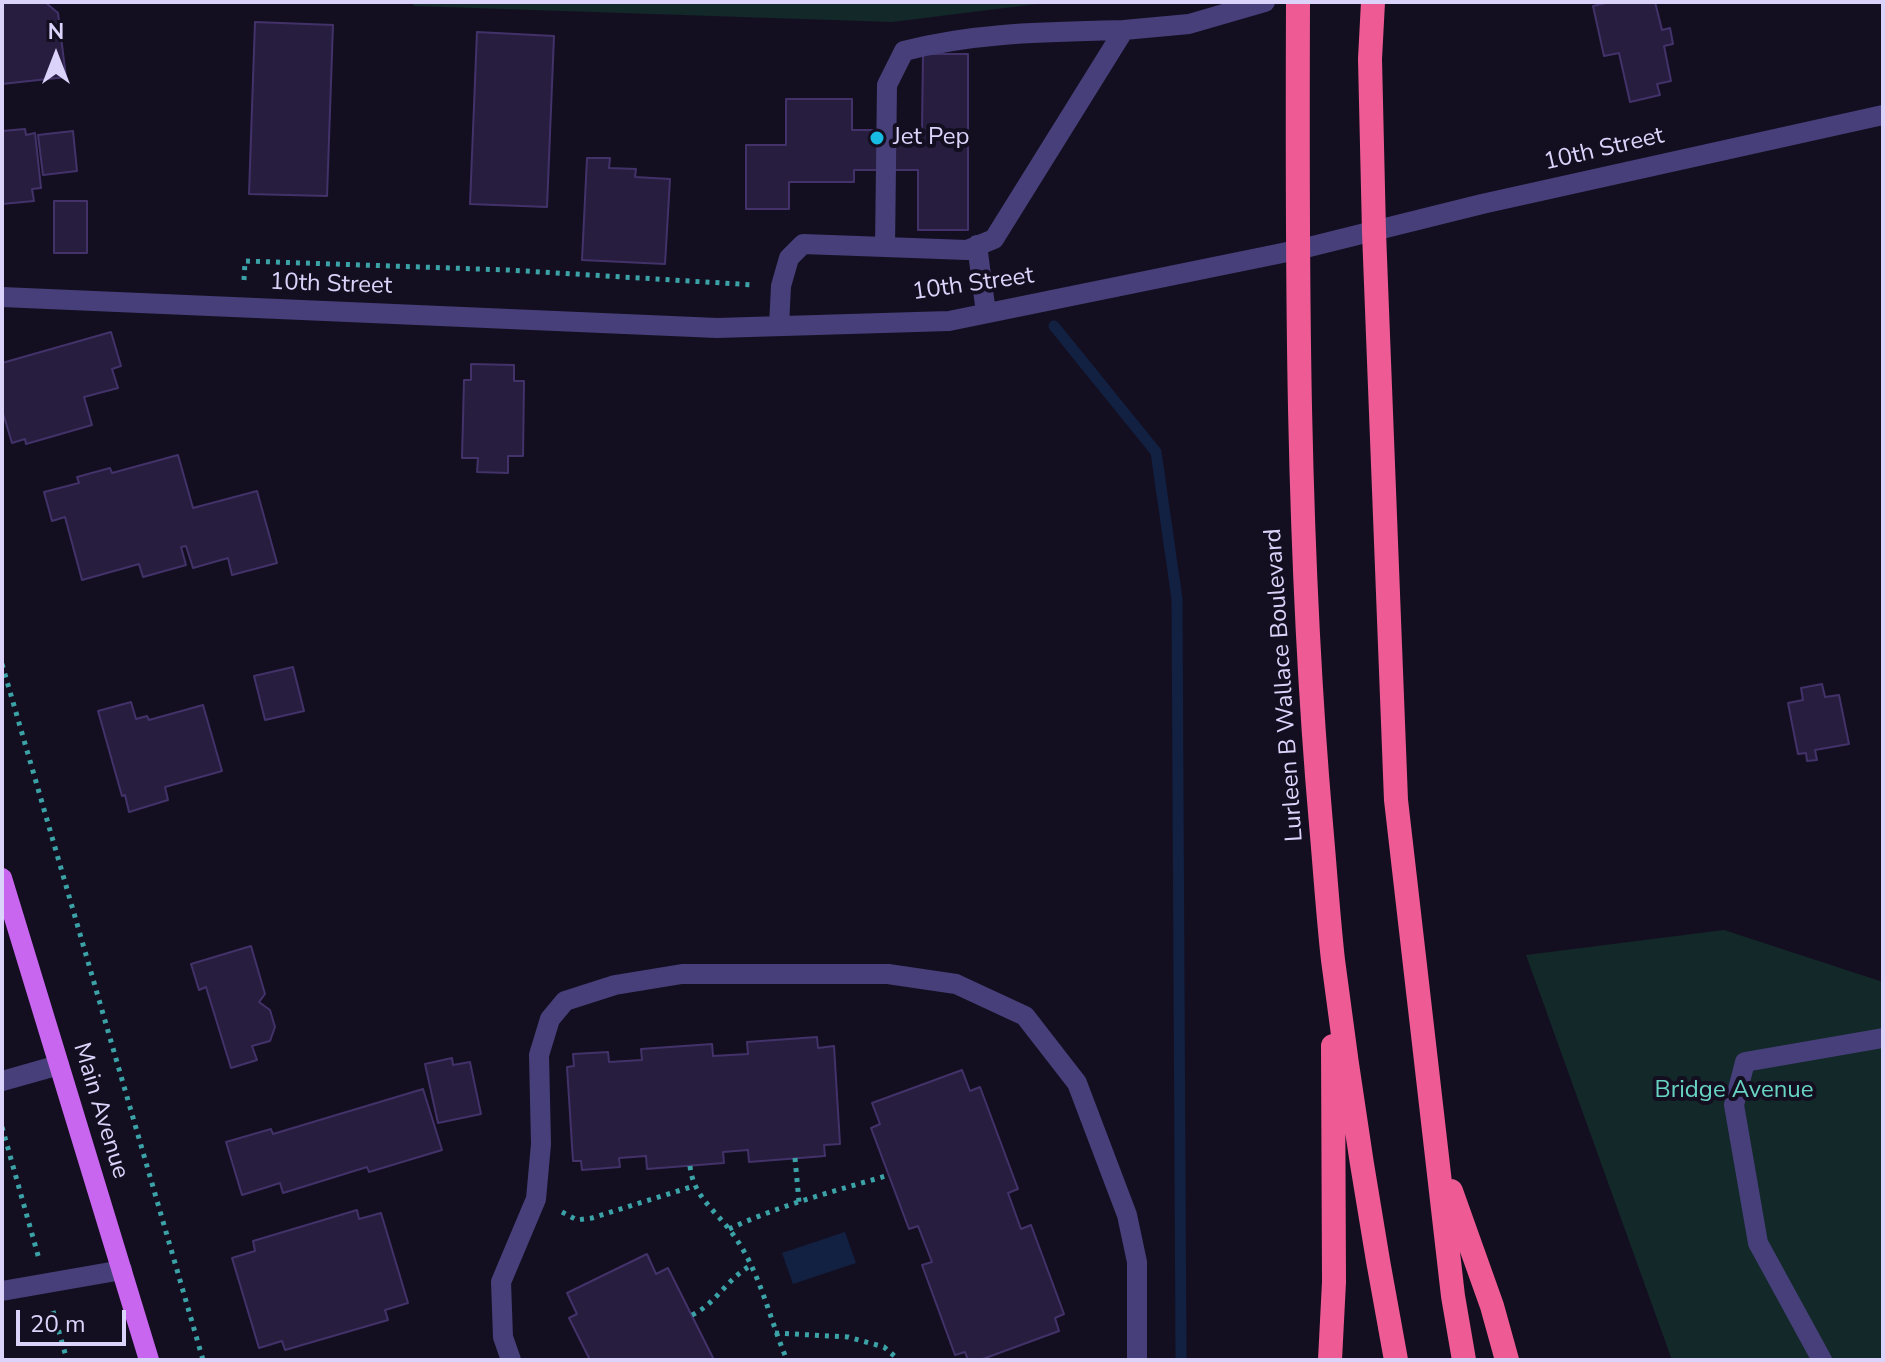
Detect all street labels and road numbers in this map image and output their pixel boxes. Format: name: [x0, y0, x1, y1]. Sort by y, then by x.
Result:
street label: 10th Street: [1541, 122, 1667, 178]
street label: 10th Street: [910, 262, 1036, 308]
street label: 10th Street: [269, 268, 393, 302]
street label: Lurleen B Wallace Boulevard: [1260, 527, 1310, 843]
street label: Main Avenue: [66, 1040, 134, 1182]

